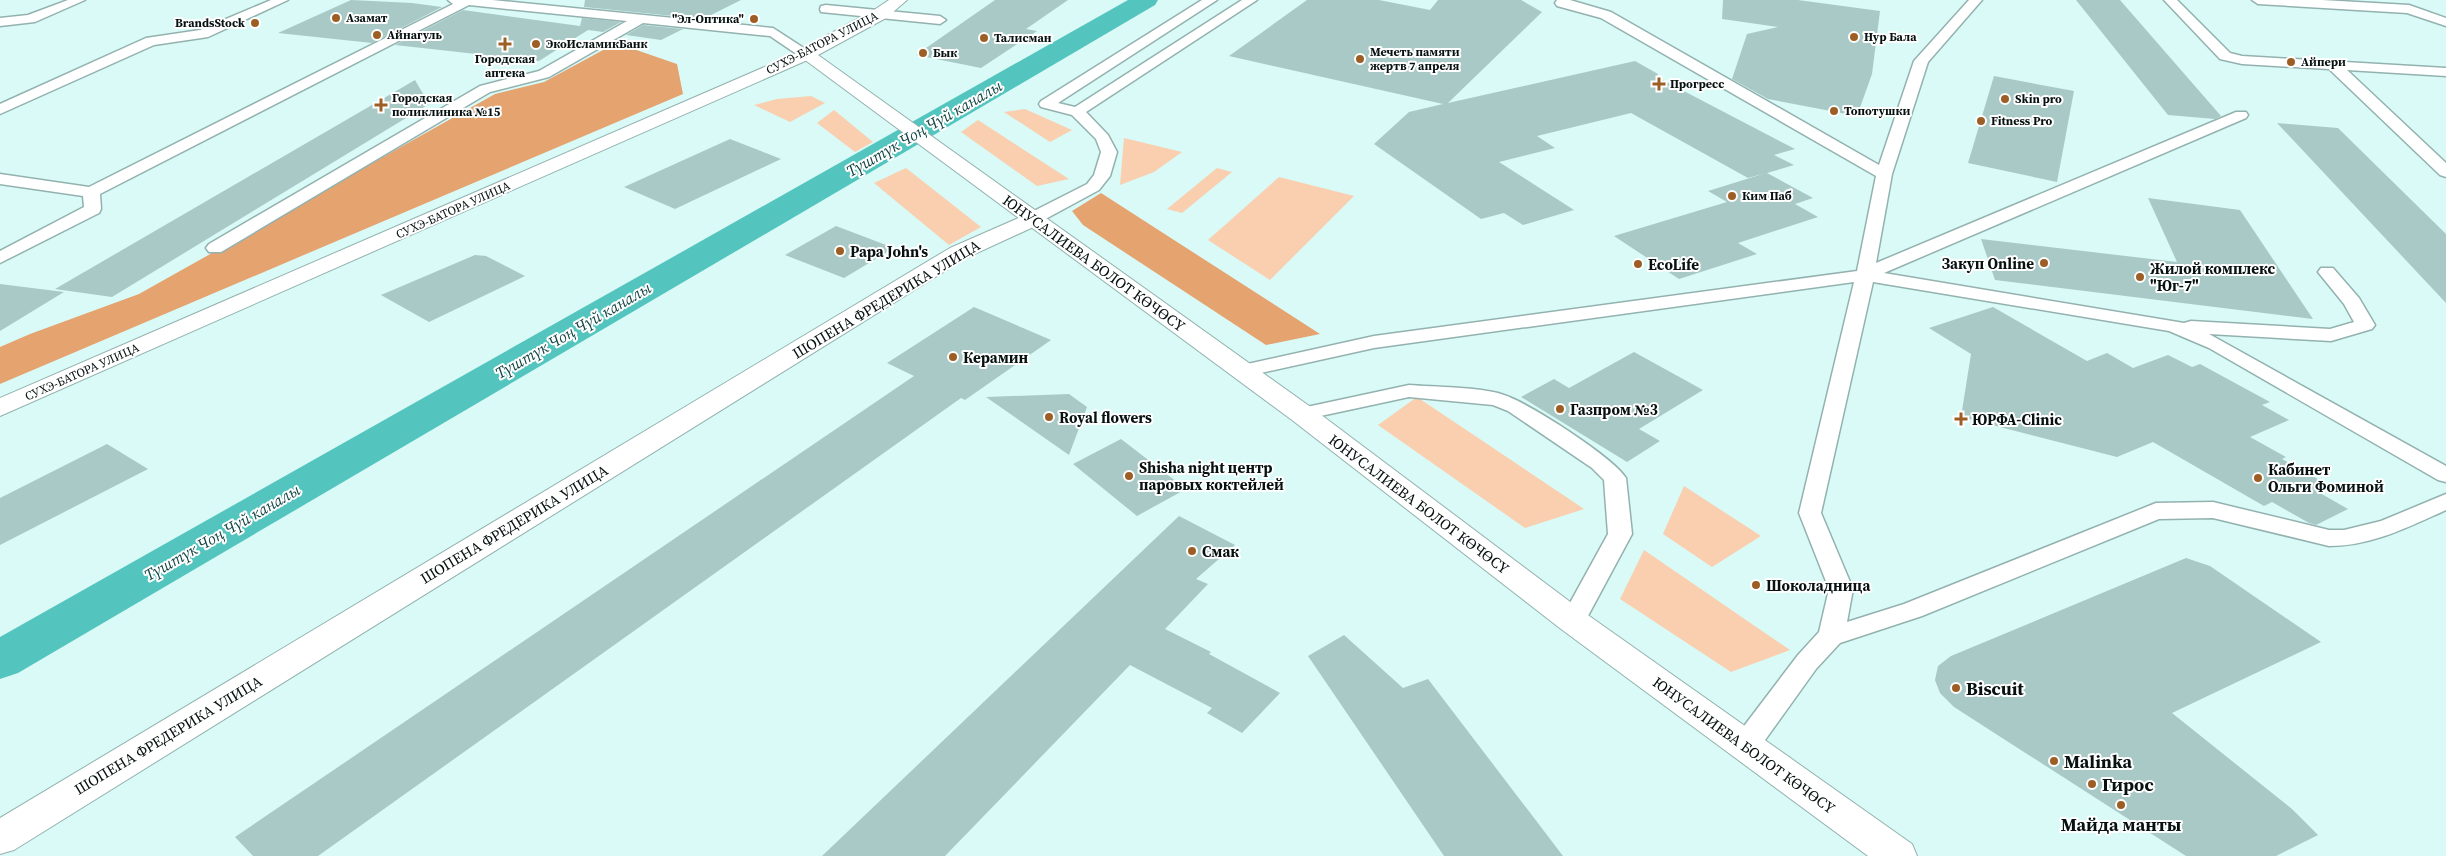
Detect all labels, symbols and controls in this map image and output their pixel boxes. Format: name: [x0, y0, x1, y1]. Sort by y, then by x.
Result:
street label: СУХЭ-БАТОРА УЛИЦА: [763, 8, 881, 78]
place label: Азамат: [346, 10, 388, 26]
place label: "Эл-Оптика": [672, 11, 744, 27]
marker: Азамат: [330, 12, 342, 24]
marker: "Эл-Оптика": [748, 13, 760, 25]
place label: BrandsStock: [175, 15, 246, 31]
marker: BrandsStock: [249, 17, 261, 29]
place label: Айнагуль: [387, 27, 442, 43]
marker: Айнагуль: [371, 29, 383, 41]
place label: Нур Бала: [1864, 29, 1917, 45]
place label: Талисман: [994, 30, 1052, 46]
marker: Нур Бала: [1848, 31, 1860, 43]
marker: Талисман: [978, 32, 990, 44]
place label: ЭкоИсламикБанк: [546, 36, 648, 52]
marker: Городская аптека: [499, 38, 511, 50]
marker: ЭкоИсламикБанк: [530, 38, 542, 50]
place label: Мечеть памяти жертв 7 апреля: [1370, 44, 1460, 74]
place label: Бык: [933, 45, 957, 61]
marker: Бык: [917, 47, 929, 59]
place label: Городская аптека: [475, 51, 535, 81]
marker: Мечеть памяти жертв 7 апреля: [1354, 53, 1366, 65]
place label: Айпери: [2301, 54, 2346, 70]
marker: Айпери: [2285, 56, 2297, 68]
water label: Түштүк Чоң Чүй каналы: [842, 74, 1007, 182]
place label: Прогресс: [1670, 76, 1724, 92]
marker: Прогресс: [1652, 77, 1666, 91]
place label: Городская поликлиника №15: [392, 90, 501, 120]
place label: Skin pro: [2015, 91, 2062, 107]
marker: Skin pro: [1999, 93, 2011, 105]
marker: Городская поликлиника №15: [374, 98, 388, 112]
place label: Топотушки: [1844, 103, 1910, 119]
marker: Топотушки: [1828, 105, 1840, 117]
place label: Fitness Pro: [1991, 113, 2053, 129]
marker: Fitness Pro: [1975, 115, 1987, 127]
street label: СУХЭ-БАТОРА УЛИЦА: [393, 178, 513, 242]
place label: Ким Паб: [1742, 188, 1792, 204]
street label: ЮНУСАЛИЕВА БОЛОТ КӨЧӨСҮ: [999, 190, 1190, 337]
marker: Ким Паб: [1726, 190, 1738, 202]
street label: ШОПЕНА ФРЕДЕРИКА УЛИЦА: [788, 234, 984, 364]
place label: Papa John's: [850, 241, 928, 262]
marker: Papa John's: [834, 245, 846, 257]
place label: Закуп Online: [1942, 253, 2034, 274]
place label: EcoLife: [1648, 254, 1699, 275]
marker: Закуп Online: [2038, 257, 2050, 269]
marker: EcoLife: [1632, 258, 1644, 270]
place label: Жилой комплекс "Юг-7": [2150, 258, 2276, 296]
marker: Жилой комплекс "Юг-7": [2134, 271, 2146, 283]
water label: Түштүк Чоң Чүй каналы: [491, 276, 656, 384]
street label: СУХЭ-БАТОРА УЛИЦА: [22, 340, 142, 404]
place label: Керамин: [963, 347, 1029, 368]
marker: Керамин: [947, 351, 959, 363]
place label: Газпром №3: [1570, 399, 1658, 420]
marker: Газпром №3: [1554, 403, 1566, 415]
place label: Royal flowers: [1059, 407, 1152, 428]
place label: ЮРФА-Clinic: [1972, 409, 2062, 430]
marker: Royal flowers: [1043, 411, 1055, 423]
marker: ЮРФА-Clinic: [1954, 412, 1968, 426]
street label: ЮНУСАЛИЕВА БОЛОТ КӨЧӨСҮ: [1325, 429, 1514, 579]
place label: Shisha night центр паровых коктейлей: [1139, 457, 1284, 495]
street label: ШОПЕНА ФРЕДЕРИКА УЛИЦА: [416, 459, 612, 589]
place label: Кабинет Ольги Фоминой: [2268, 459, 2384, 497]
marker: Shisha night центр паровых коктейлей: [1123, 470, 1135, 482]
marker: Кабинет Ольги Фоминой: [2252, 472, 2264, 484]
water label: Түштүк Чоң Чүй каналы: [140, 478, 305, 586]
place label: Смак: [1202, 541, 1239, 562]
marker: Смак: [1186, 545, 1198, 557]
place label: Шоколадница: [1766, 575, 1871, 596]
marker: Шоколадница: [1750, 579, 1762, 591]
street label: ШОПЕНА ФРЕДЕРИКА УЛИЦА: [70, 670, 266, 800]
street label: ЮНУСАЛИЕВА БОЛОТ КӨЧӨСҮ: [1649, 672, 1840, 819]
place label: Biscuit: [1966, 676, 2024, 701]
marker: Biscuit: [1950, 682, 1962, 694]
place label: Malinka: [2064, 749, 2133, 774]
marker: Malinka: [2048, 755, 2060, 767]
place label: Гирос: [2102, 772, 2154, 797]
marker: Гирос: [2086, 778, 2098, 790]
marker: Майда манты: [2115, 799, 2127, 811]
place label: Майда манты: [2061, 812, 2182, 837]

